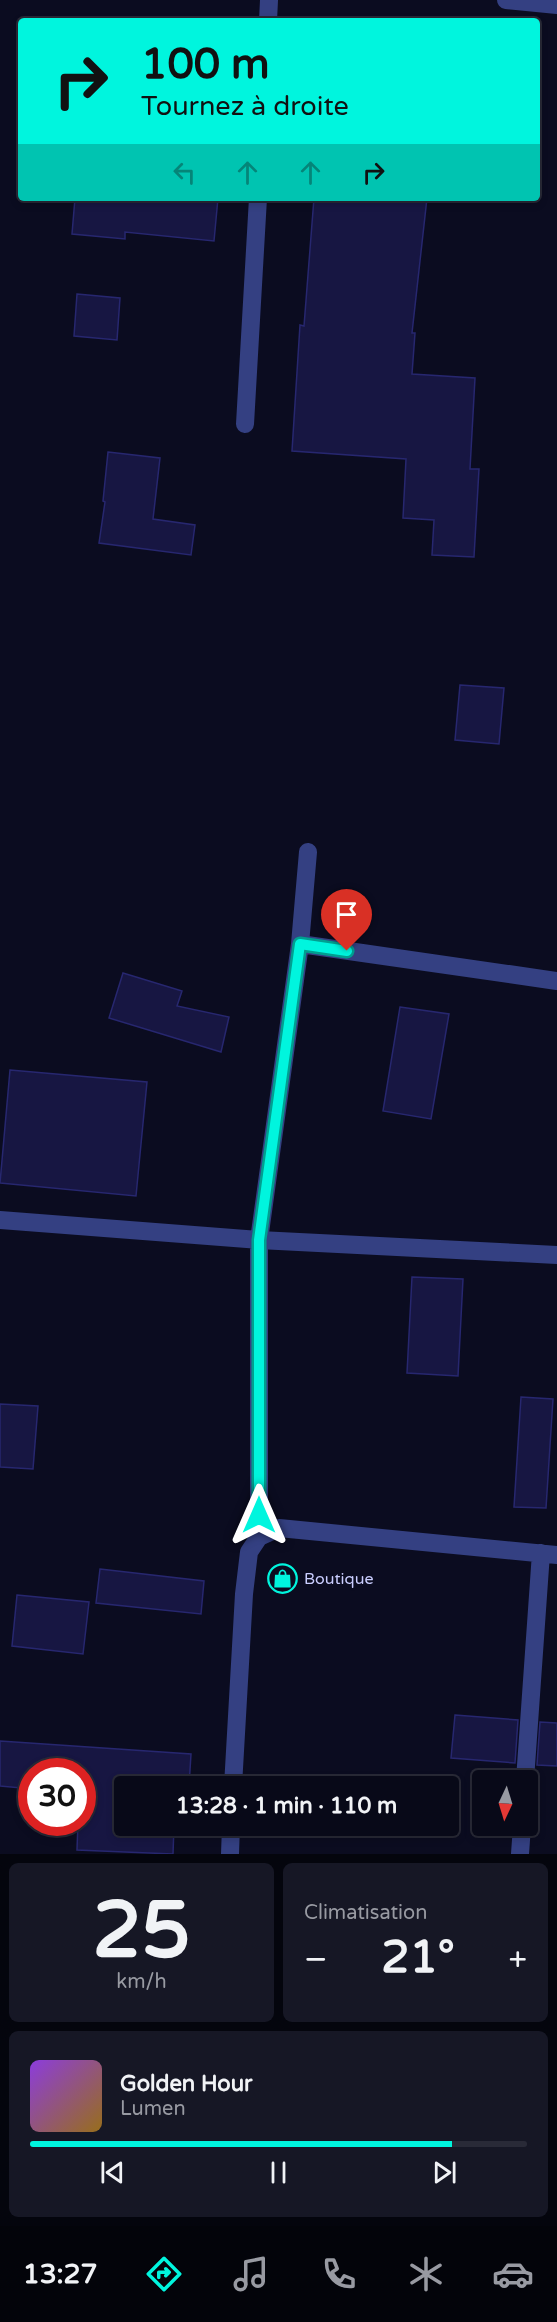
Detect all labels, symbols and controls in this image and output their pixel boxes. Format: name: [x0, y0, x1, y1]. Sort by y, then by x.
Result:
text: 100 m: [141, 39, 270, 90]
icon: right: [42, 42, 120, 120]
text: Tournez à droite: [141, 90, 349, 123]
icon: left: [168, 156, 201, 189]
icon: ahead: [231, 156, 264, 189]
icon: ahead: [294, 156, 327, 189]
icon: right: [357, 156, 390, 189]
pin: [321, 889, 372, 951]
icon: arrive: [330, 898, 363, 931]
position arrow: [227, 1483, 291, 1547]
shop icon: Boutique: [267, 1562, 299, 1594]
place label: Boutique: [304, 1569, 373, 1589]
speed limit sign: 30: [18, 1758, 96, 1836]
north arrow: [472, 1770, 538, 1836]
map controls: [472, 1770, 538, 1836]
text: 13:28 · 1 min · 110 m: [176, 1793, 397, 1819]
text: 25: [93, 1884, 190, 1978]
text: Climatisation: [304, 1901, 427, 1925]
text: 21°: [381, 1931, 455, 1985]
text: −: [304, 1940, 328, 1979]
text: +: [508, 1940, 527, 1979]
text: km/h: [116, 1970, 167, 1994]
text: Golden Hour: [120, 2071, 252, 2097]
text: Lumen: [120, 2097, 186, 2121]
icon: previous: [96, 2156, 129, 2189]
icon: pause: [262, 2156, 295, 2189]
icon: next: [428, 2156, 461, 2189]
icon: directions: [143, 2253, 185, 2295]
icon: music: [230, 2253, 272, 2295]
icon: phone: [318, 2253, 360, 2295]
icon: climate: [405, 2253, 447, 2295]
icon: car: [492, 2253, 534, 2295]
text: 13:27: [23, 2258, 98, 2291]

